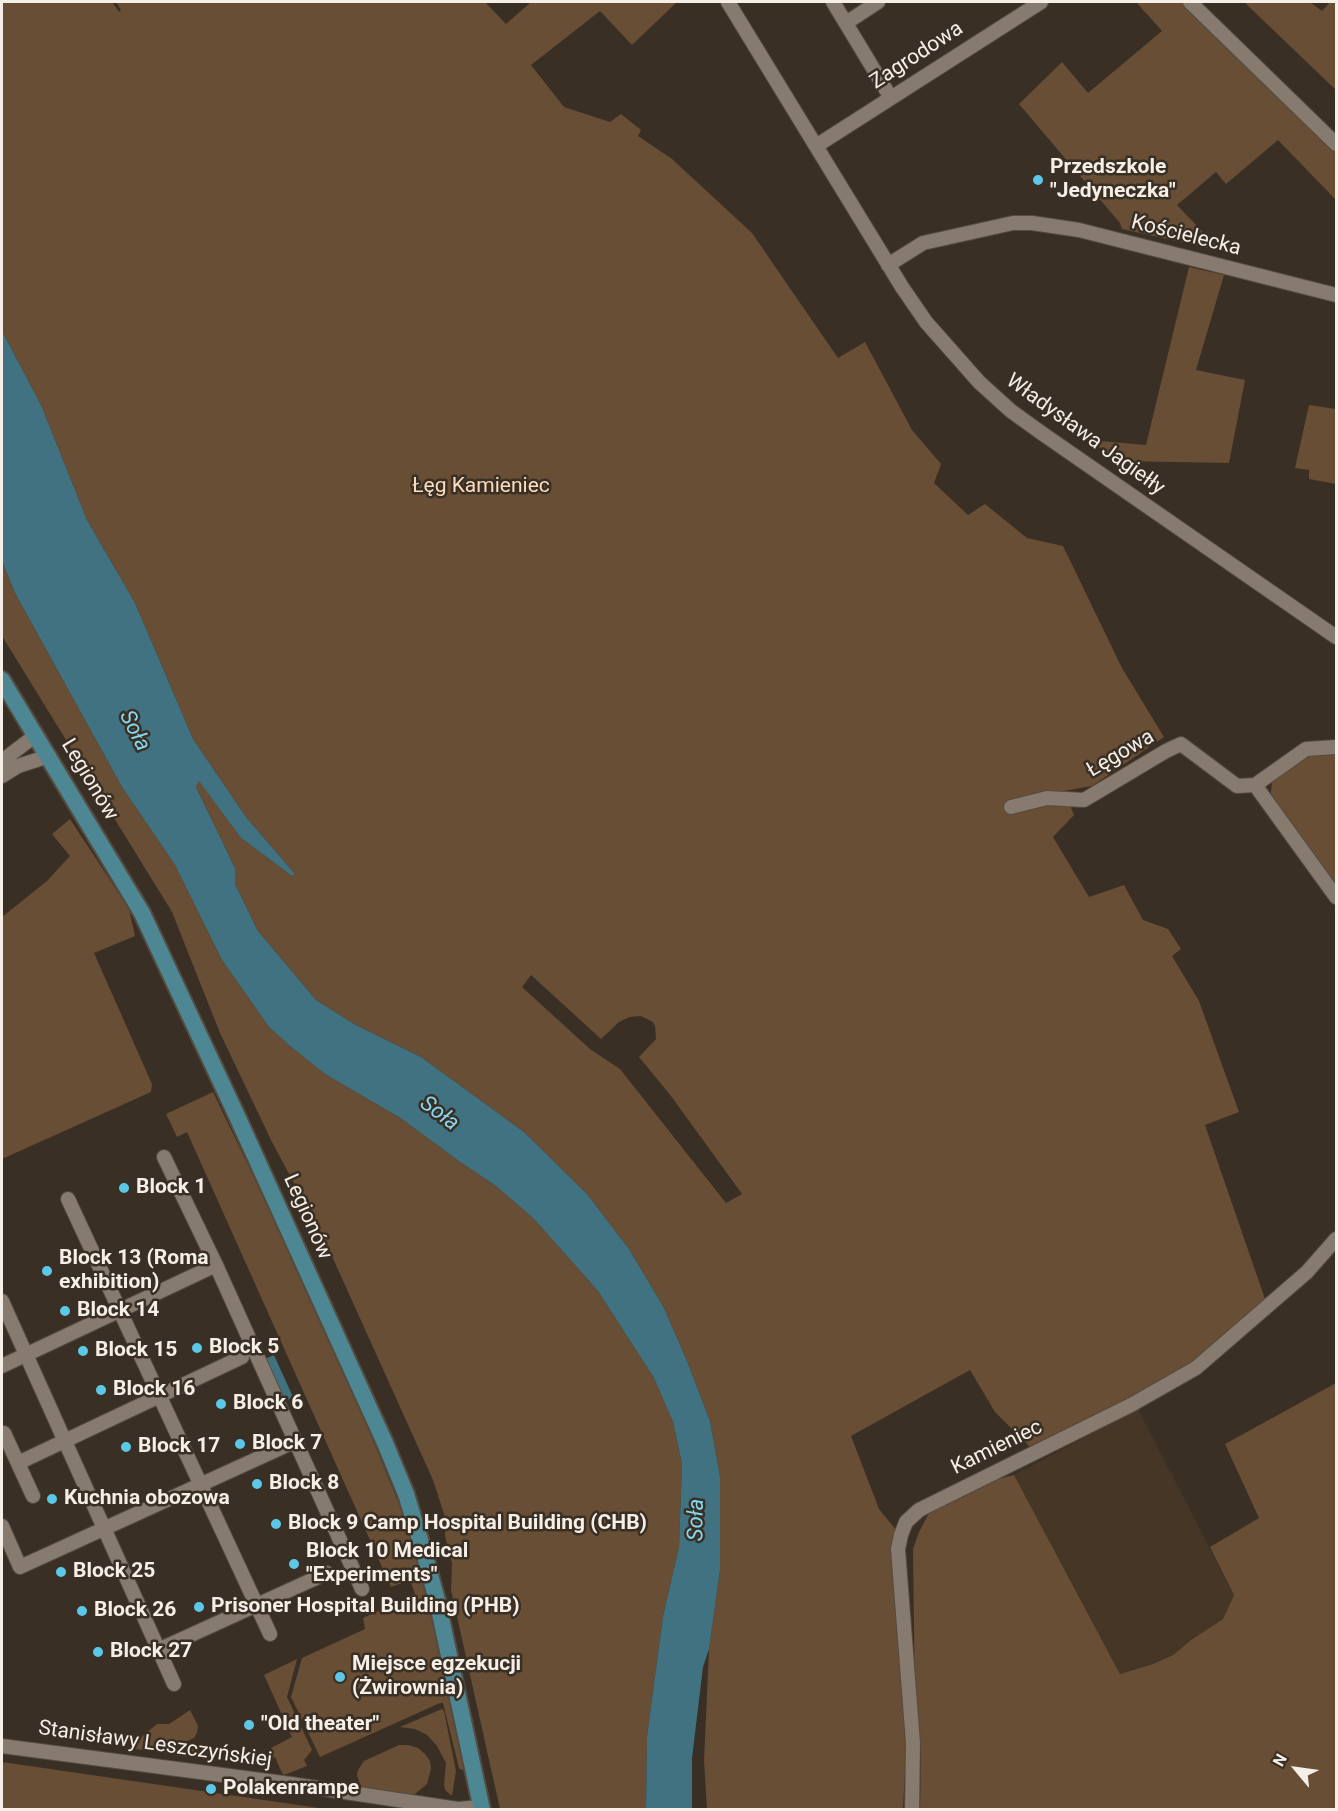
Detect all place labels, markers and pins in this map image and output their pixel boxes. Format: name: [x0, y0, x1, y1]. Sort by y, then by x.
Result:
place label: Przedszkole "Jedyneczka": [1050, 155, 1176, 205]
marker: Przedszkole "Jedyneczka": [1031, 173, 1045, 187]
place label: Block 1: [136, 1175, 206, 1201]
marker: Block 1: [117, 1181, 131, 1195]
place label: Block 13 (Roma exhibition): [59, 1246, 209, 1296]
marker: Block 13 (Roma exhibition): [40, 1264, 54, 1278]
place label: Block 14: [77, 1298, 159, 1324]
marker: Block 14: [58, 1304, 72, 1318]
place label: Block 5: [209, 1335, 279, 1361]
place label: Block 15: [95, 1338, 177, 1364]
marker: Block 5: [190, 1341, 204, 1355]
marker: Block 15: [76, 1344, 90, 1358]
place label: Block 16: [113, 1377, 195, 1403]
marker: Block 16: [94, 1383, 108, 1397]
place label: Block 6: [233, 1391, 303, 1417]
marker: Block 6: [214, 1397, 228, 1411]
place label: Block 7: [252, 1431, 322, 1457]
place label: Block 17: [138, 1434, 220, 1460]
marker: Block 7: [233, 1437, 247, 1451]
marker: Block 17: [119, 1440, 133, 1454]
place label: Block 8: [269, 1471, 339, 1497]
marker: Block 8: [250, 1477, 264, 1491]
place label: Kuchnia obozowa: [64, 1486, 230, 1512]
marker: Kuchnia obozowa: [45, 1492, 59, 1506]
place label: Block 9 Camp Hospital Building (CHB): [288, 1511, 647, 1537]
marker: Block 9 Camp Hospital Building (CHB): [269, 1517, 283, 1531]
place label: Block 10 Medical "Experiments": [306, 1539, 468, 1589]
marker: Block 10 Medical "Experiments": [287, 1557, 301, 1571]
place label: Block 25: [73, 1559, 155, 1585]
marker: Block 25: [54, 1565, 68, 1579]
place label: Prisoner Hospital Building (PHB): [211, 1594, 520, 1620]
place label: Block 26: [94, 1598, 176, 1624]
marker: Prisoner Hospital Building (PHB): [192, 1600, 206, 1614]
marker: Block 26: [75, 1604, 89, 1618]
place label: Block 27: [110, 1639, 192, 1665]
marker: Block 27: [91, 1645, 105, 1659]
place label: Miejsce egzekucji (Żwirownia): [352, 1652, 521, 1702]
marker: Miejsce egzekucji (Żwirownia): [333, 1670, 347, 1684]
place label: "Old theater": [261, 1712, 379, 1738]
marker: "Old theater": [242, 1718, 256, 1732]
place label: Polakenrampe: [223, 1776, 359, 1802]
marker: Polakenrampe: [204, 1782, 218, 1796]

